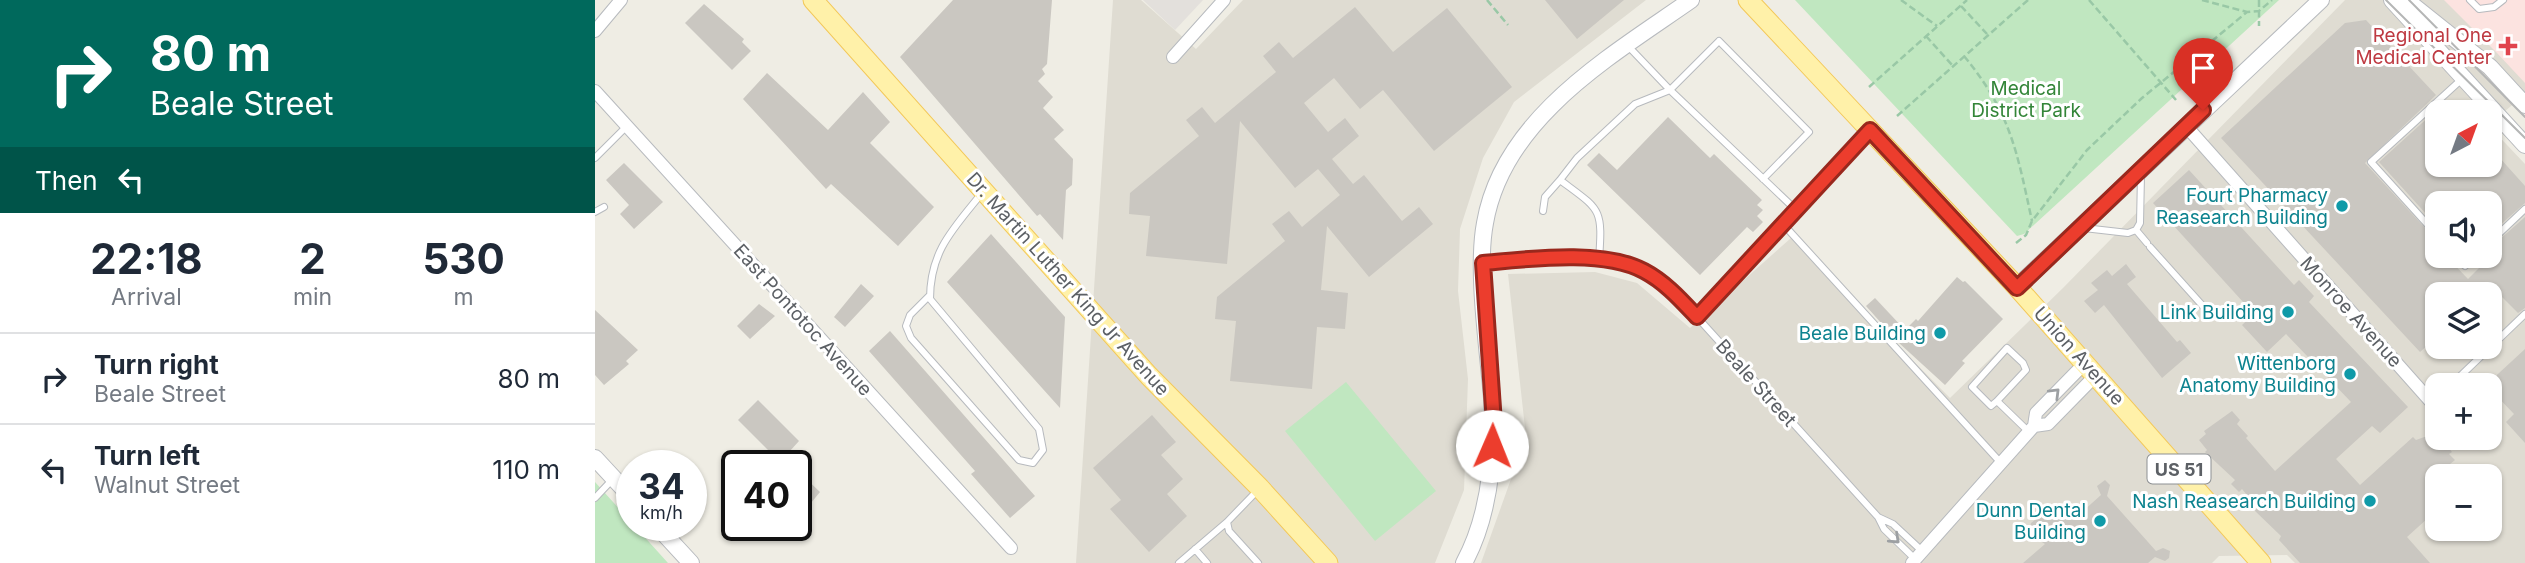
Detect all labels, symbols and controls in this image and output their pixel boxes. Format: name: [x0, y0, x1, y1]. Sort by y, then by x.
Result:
text: 80 m: [150, 24, 271, 83]
place label: Regional One Medical Center: [2355, 24, 2492, 69]
icon: right: [35, 28, 126, 119]
marker: Regional One Medical Center: [2498, 36, 2518, 56]
pin: [2173, 38, 2233, 110]
icon: arrive: [2184, 49, 2222, 87]
park label: Medical District Park: [1971, 77, 2081, 122]
text: Beale Street: [150, 84, 334, 123]
north arrow: [2425, 100, 2503, 177]
map controls: [2425, 100, 2502, 541]
icon: left: [112, 161, 150, 199]
text: Then: [35, 165, 98, 196]
street label: Dr. Martin Luther King Jr Avenue: [962, 168, 1174, 400]
place label: Fourt Pharmacy Reasearch Building: [2156, 184, 2328, 229]
button: sound: [2425, 191, 2502, 268]
marker: Fourt Pharmacy Reasearch Building: [2334, 198, 2350, 214]
text: 22:18: [90, 233, 203, 284]
text: 2: [299, 233, 326, 284]
text: 530: [422, 233, 505, 284]
street label: East Pontotoc Avenue: [729, 239, 877, 401]
street label: Monroe Avenue: [2295, 252, 2407, 372]
button: layers: [2425, 282, 2502, 359]
text: Arrival: [111, 283, 182, 311]
text: min: [293, 283, 332, 311]
text: m: [454, 283, 474, 311]
place label: Link Building: [2160, 301, 2274, 324]
street label: Union Avenue: [2029, 302, 2129, 410]
marker: Link Building: [2280, 304, 2296, 320]
place label: Beale Building: [1799, 322, 1926, 345]
marker: Beale Building: [1932, 325, 1948, 341]
street label: Beale Street: [1711, 335, 1801, 431]
text: Turn right: [94, 349, 219, 380]
place label: Wittenborg Anatomy Building: [2179, 352, 2336, 397]
icon: right: [35, 360, 73, 398]
text: 80 m: [497, 363, 560, 394]
marker: Wittenborg Anatomy Building: [2342, 366, 2358, 382]
button: +: [2425, 373, 2502, 450]
text: Beale Street: [94, 380, 226, 408]
one-way arrow: [2047, 388, 2060, 401]
position arrow: [1455, 409, 1529, 483]
text: Turn left: [94, 440, 200, 471]
speed limit sign: 40: [721, 450, 812, 541]
icon: left: [35, 451, 73, 489]
text: 110 m: [492, 454, 560, 485]
road number: US 51: [2147, 454, 2211, 484]
button: −: [2425, 464, 2502, 541]
text: 34: [638, 465, 685, 507]
text: Walnut Street: [94, 471, 240, 499]
place label: Nash Reasearch Building: [2132, 490, 2356, 513]
marker: Nash Reasearch Building: [2362, 493, 2378, 509]
place label: Dunn Dental Building: [1976, 499, 2086, 544]
text: km/h: [640, 502, 683, 523]
marker: Dunn Dental Building: [2092, 513, 2108, 529]
one-way arrow: [1886, 531, 1899, 544]

